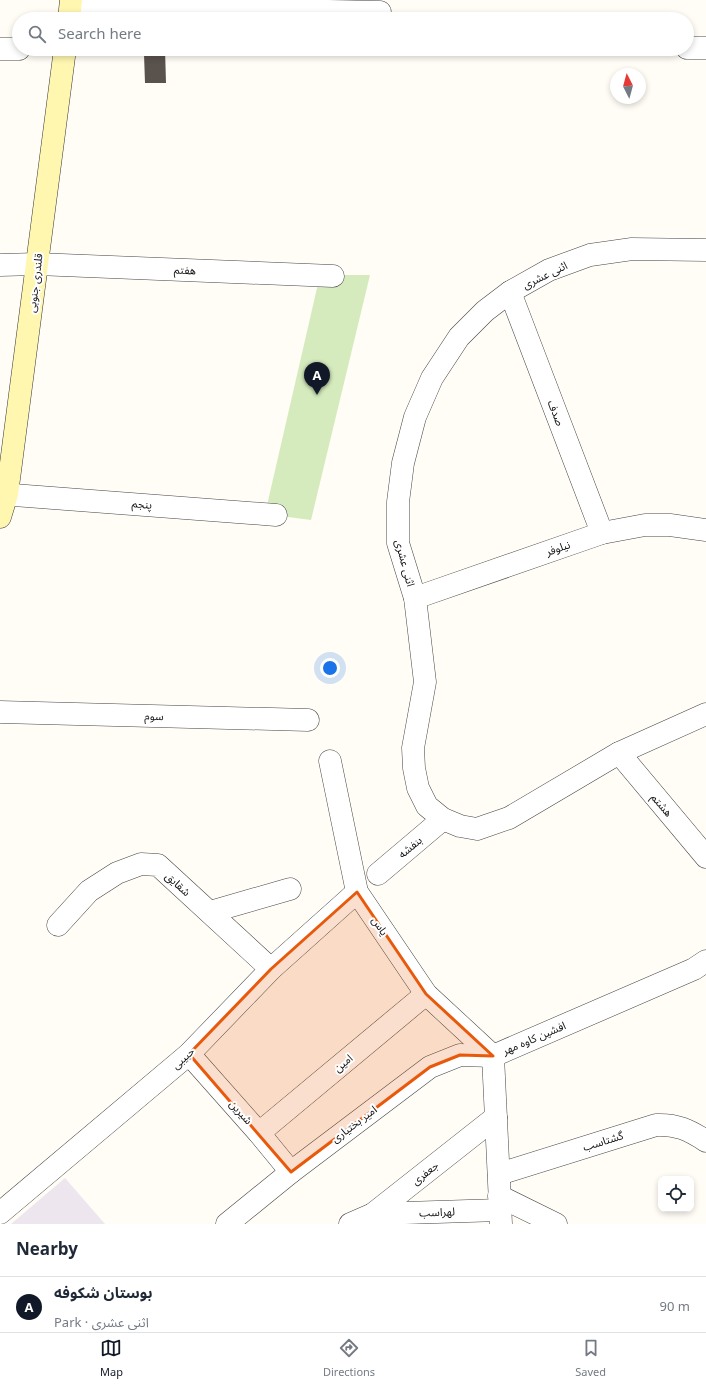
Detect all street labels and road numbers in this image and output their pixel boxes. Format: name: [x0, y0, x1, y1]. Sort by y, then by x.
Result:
street label: قلندری جنوبی: [20, 252, 51, 314]
street label: اثنی عشری: [518, 255, 572, 296]
street label: هفتم: [174, 259, 196, 282]
street label: صدف: [540, 397, 571, 430]
street label: پنجم: [131, 492, 153, 517]
street label: نیلوفر: [542, 534, 574, 564]
street label: اثنی عشری: [387, 537, 422, 589]
street label: سوم: [144, 705, 164, 728]
street label: هشتم: [644, 788, 679, 823]
street label: بنفشه: [393, 830, 428, 865]
street label: شقایق: [159, 866, 197, 903]
street label: یاس: [365, 912, 395, 941]
street label: افشین کاوه مهر: [498, 1015, 570, 1063]
street label: حبیبی: [166, 1041, 201, 1076]
street label: امین: [328, 1048, 359, 1079]
street label: شیرین: [223, 1094, 259, 1131]
street label: امیر بختیاری: [326, 1099, 383, 1150]
street label: گشتاسب: [580, 1124, 627, 1159]
street label: جعفری: [406, 1155, 445, 1192]
street label: لهراسب: [419, 1200, 455, 1225]

